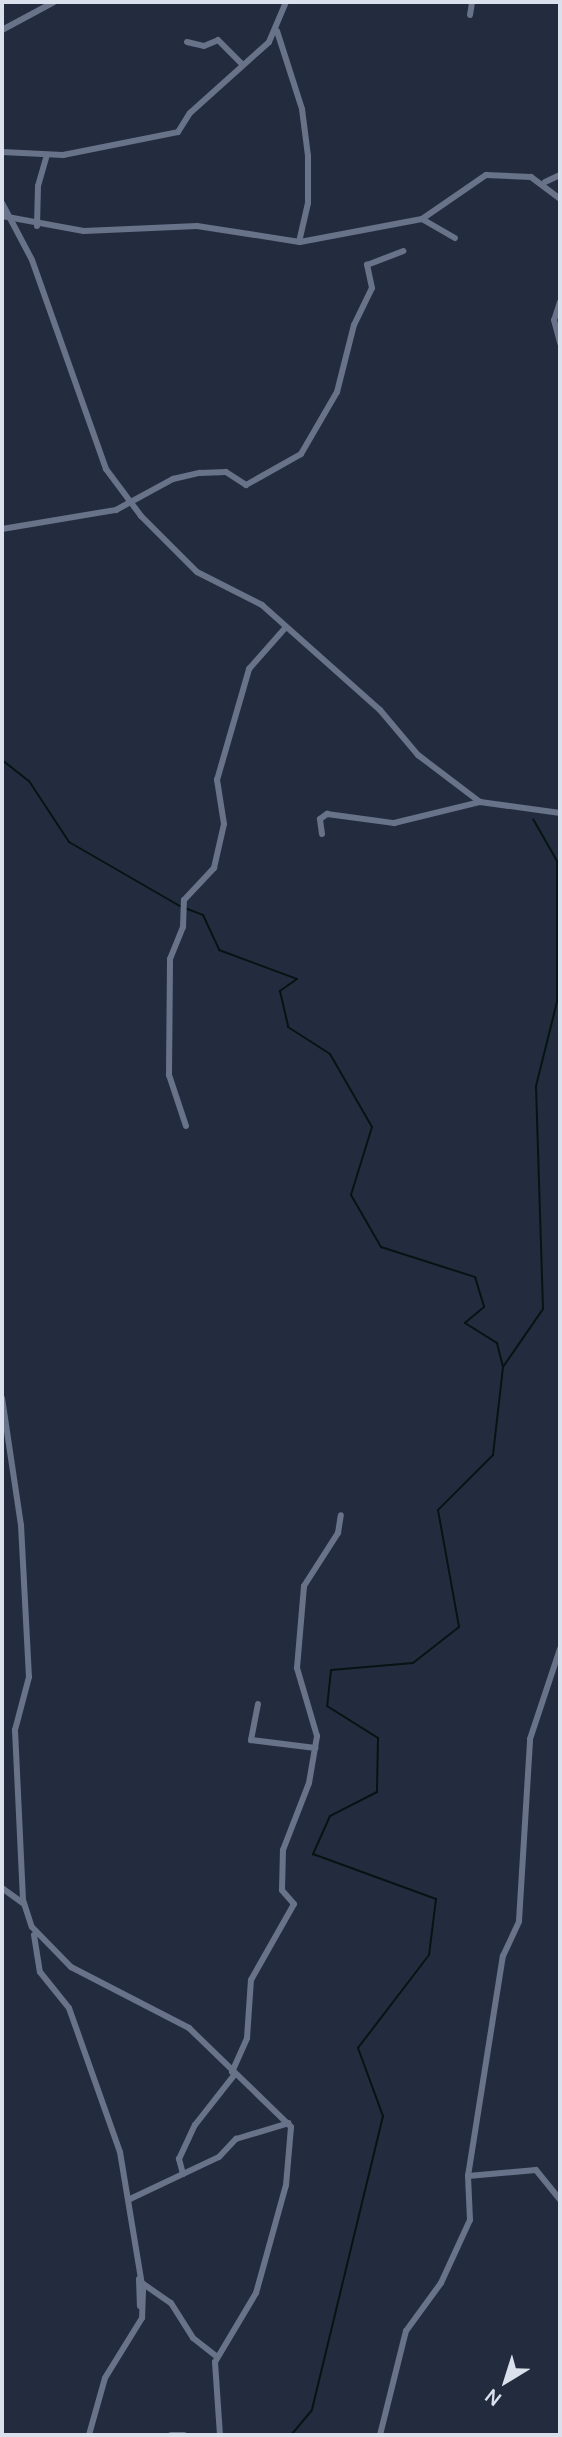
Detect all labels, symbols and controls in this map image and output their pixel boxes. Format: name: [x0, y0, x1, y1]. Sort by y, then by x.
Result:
north arrow: [471, 2346, 541, 2416]
text: N: [480, 2383, 506, 2412]

